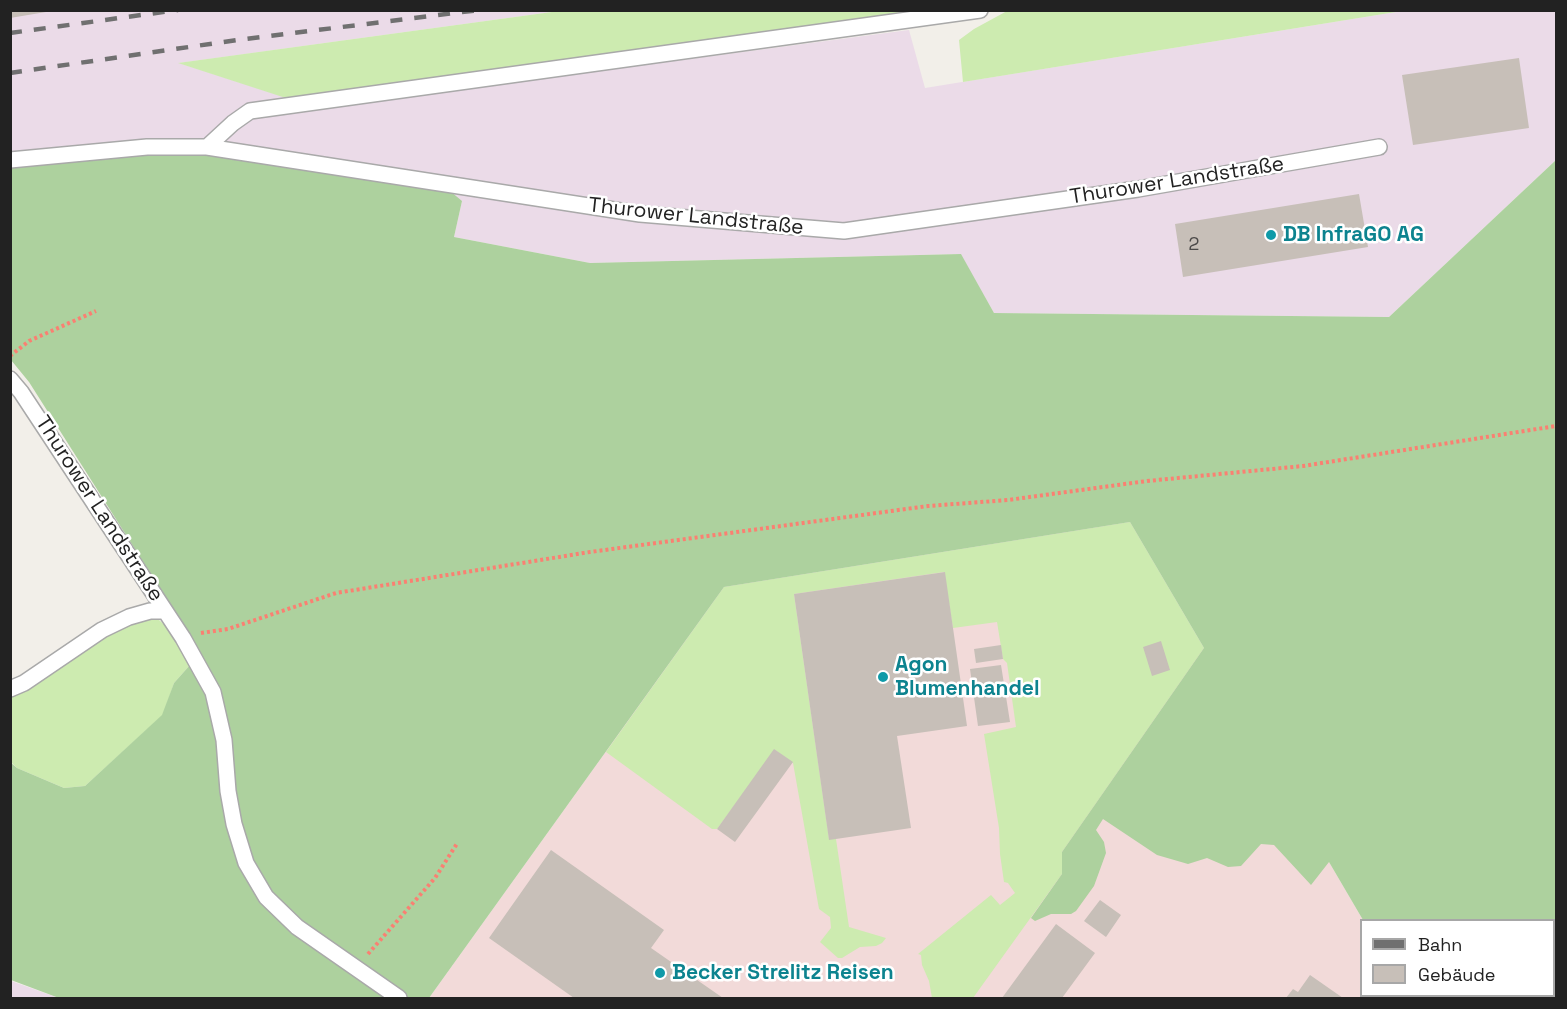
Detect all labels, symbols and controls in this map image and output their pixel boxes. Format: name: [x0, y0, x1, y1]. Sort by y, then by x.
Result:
street label: Thurower Landstraße: [1068, 152, 1286, 210]
street label: Thurower Landstraße: [587, 193, 805, 241]
place label: DB InfraGO AG: [1283, 222, 1424, 248]
marker: DB InfraGO AG: [1264, 228, 1278, 242]
house number: 2: [1189, 234, 1199, 256]
street label: Thurower Landstraße: [30, 411, 168, 607]
place label: Agon Blumenhandel: [895, 652, 1040, 702]
marker: Agon Blumenhandel: [876, 670, 890, 684]
legend: [1360, 919, 1555, 997]
text: Bahn: [1418, 933, 1462, 956]
place label: Becker Strelitz Reisen: [672, 960, 894, 986]
text: Gebäude: [1418, 963, 1496, 986]
marker: Becker Strelitz Reisen: [653, 966, 667, 980]

